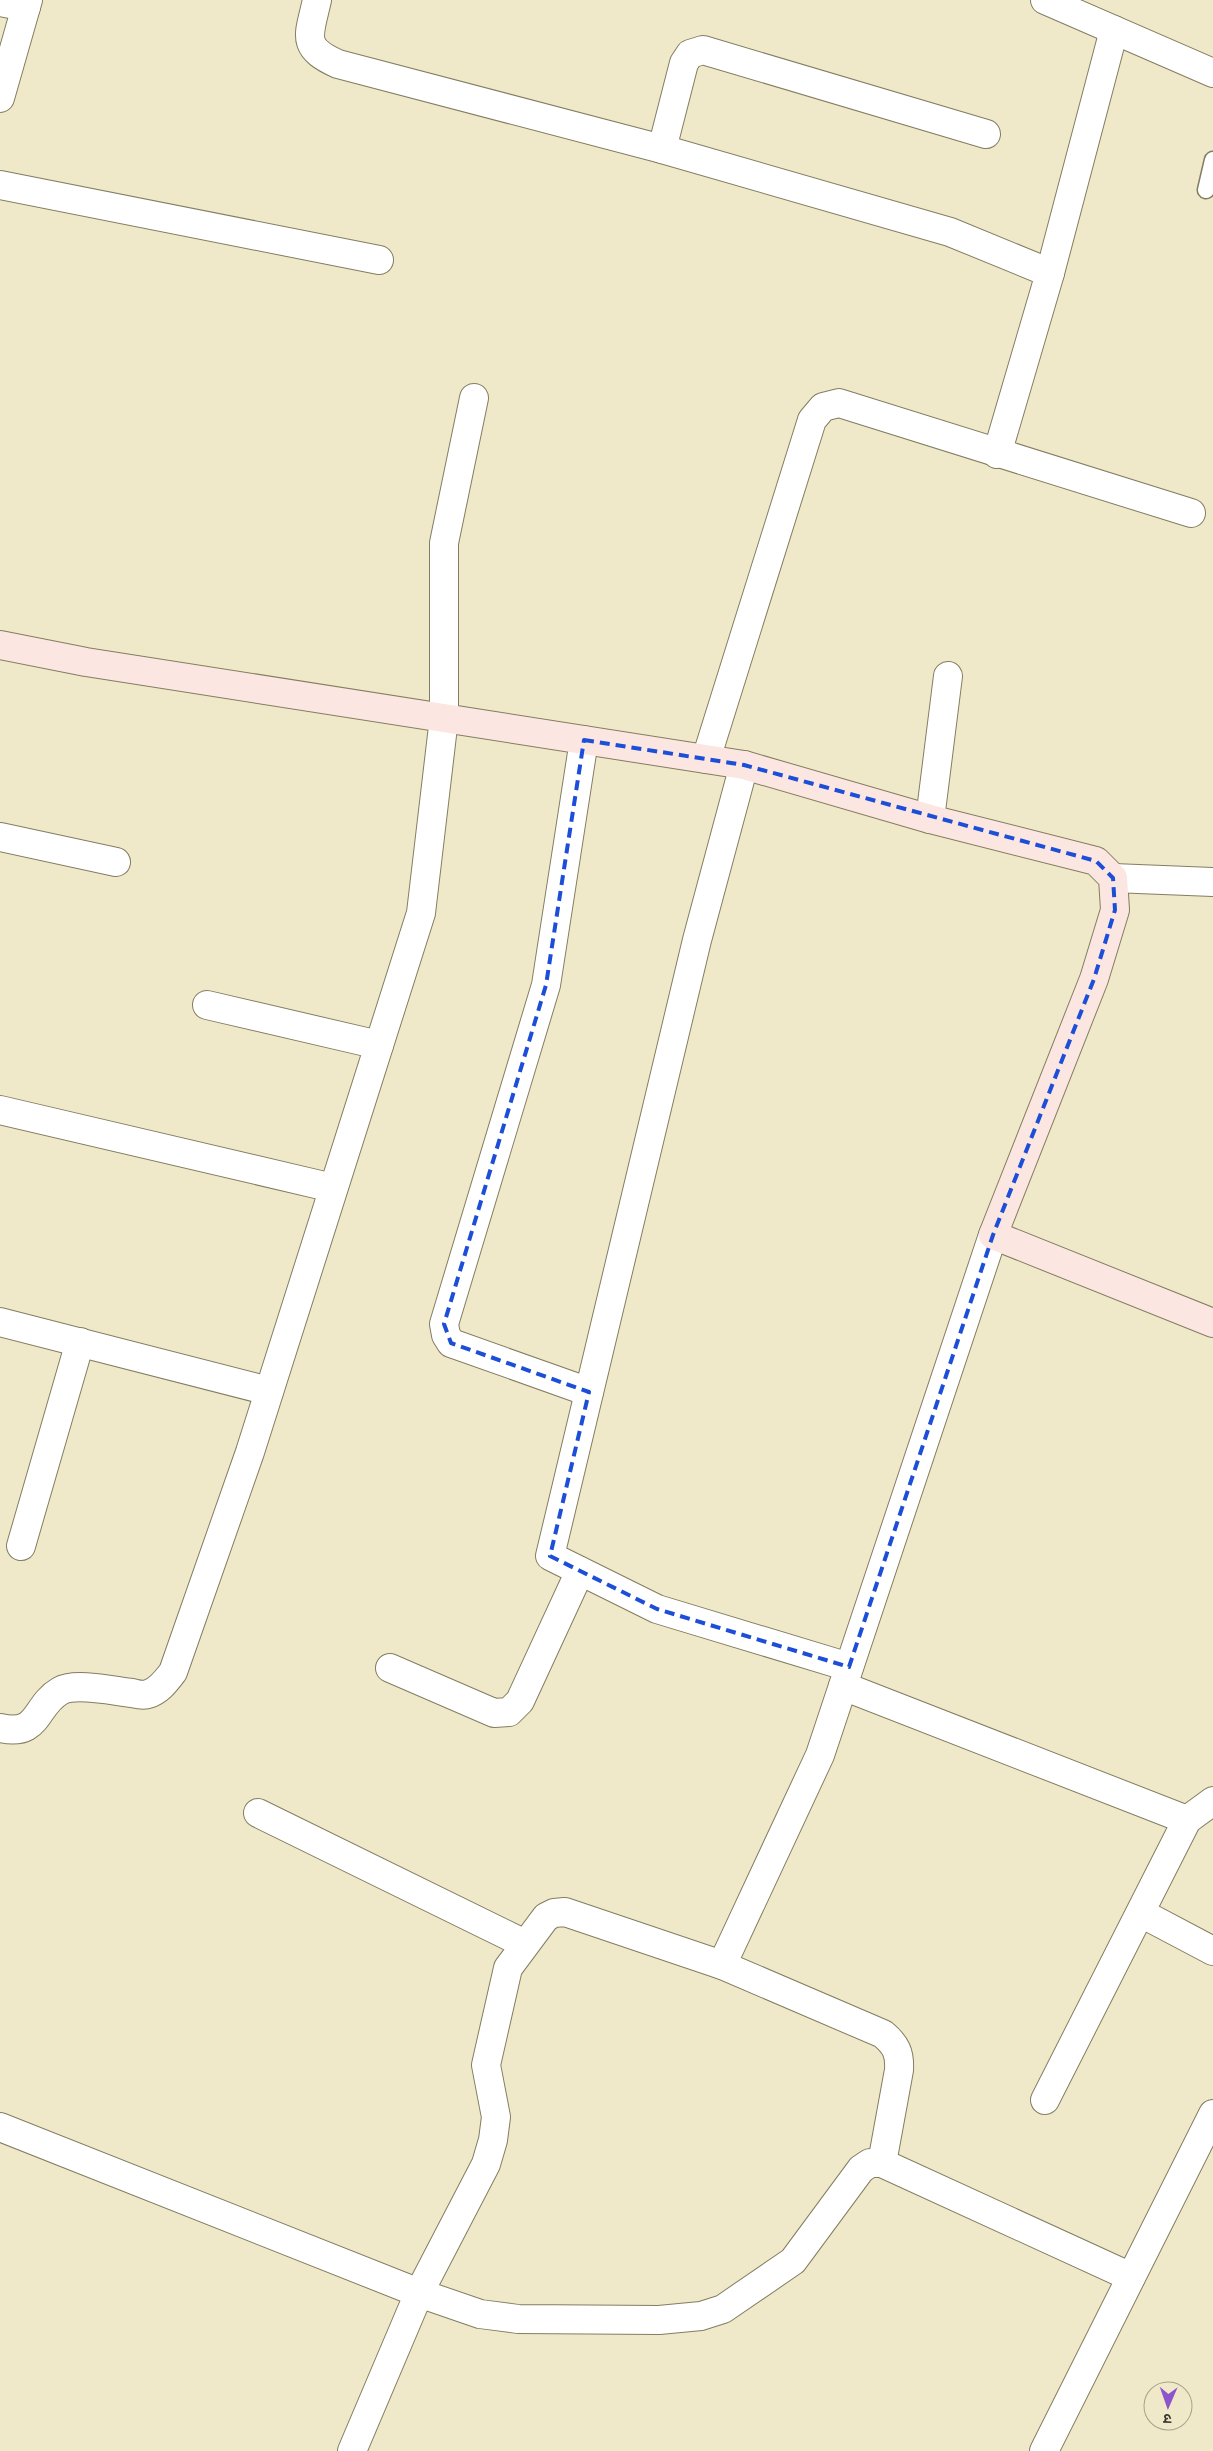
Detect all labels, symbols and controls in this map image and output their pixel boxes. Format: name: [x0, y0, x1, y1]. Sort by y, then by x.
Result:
north arrow: [1143, 2381, 1193, 2431]
text: उ: [1162, 2410, 1172, 2428]

